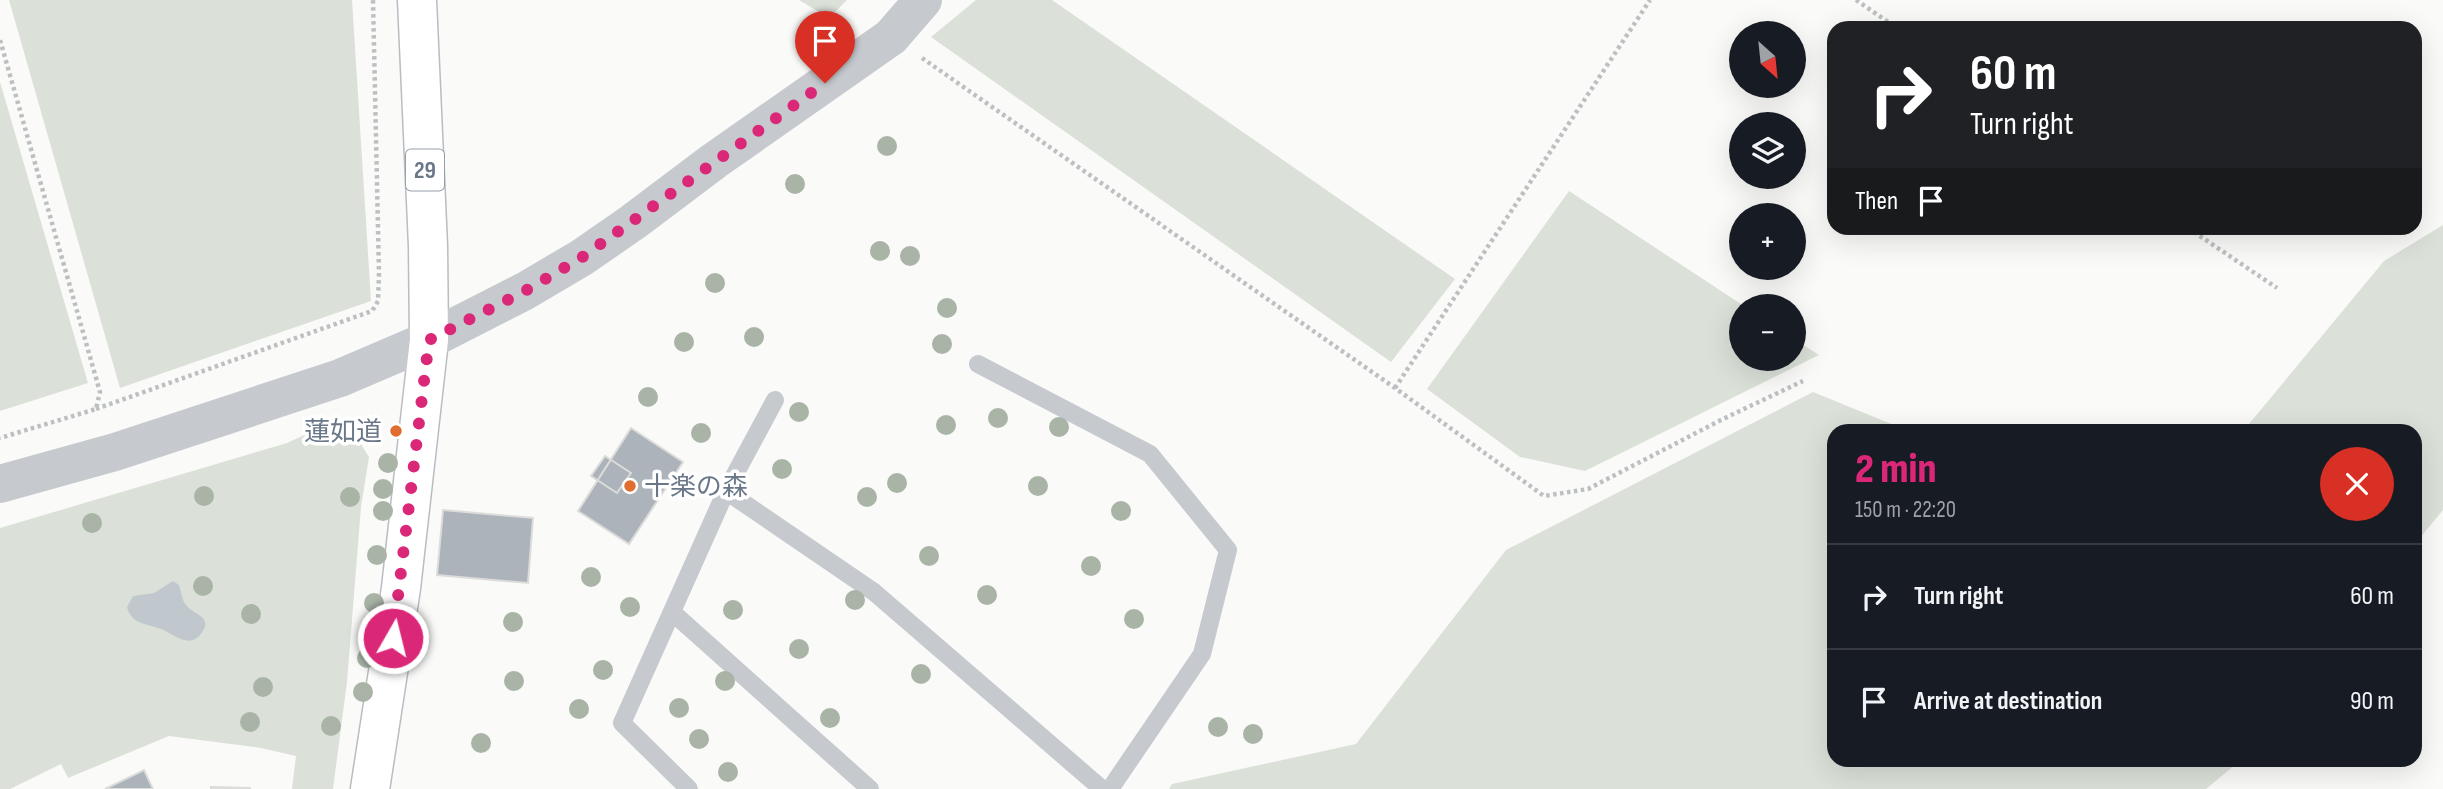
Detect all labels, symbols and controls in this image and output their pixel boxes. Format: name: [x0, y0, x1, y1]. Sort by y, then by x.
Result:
pin: [795, 11, 855, 83]
north arrow: [1729, 21, 1806, 98]
map controls: [1729, 21, 1806, 371]
icon: arrive: [806, 22, 844, 60]
text: 60 m: [1970, 45, 2057, 104]
icon: right: [1855, 49, 1946, 140]
text: Turn right: [1970, 105, 2074, 144]
button: layers: [1729, 112, 1806, 189]
road number: 29: [406, 150, 444, 190]
icon: arrive: [1912, 182, 1950, 220]
text: Then: [1855, 186, 1898, 217]
button: +: [1729, 203, 1806, 280]
button: −: [1729, 294, 1806, 371]
place label: 蓮如道: [304, 417, 382, 448]
marker: 蓮如道: [388, 423, 404, 439]
text: 2 min: [1855, 444, 1936, 495]
button: close: [2320, 447, 2394, 521]
place label: 十楽の森: [644, 472, 748, 503]
marker: 十楽の森: [622, 478, 638, 494]
text: 150 m · 22:20: [1855, 496, 1956, 524]
icon: right: [1855, 578, 1893, 616]
text: Turn right: [1914, 581, 2003, 612]
text: 60 m: [2350, 581, 2394, 612]
position arrow: [356, 601, 430, 675]
icon: arrive: [1855, 683, 1893, 721]
text: Arrive at destination: [1914, 686, 2102, 717]
text: 90 m: [2350, 686, 2394, 717]

